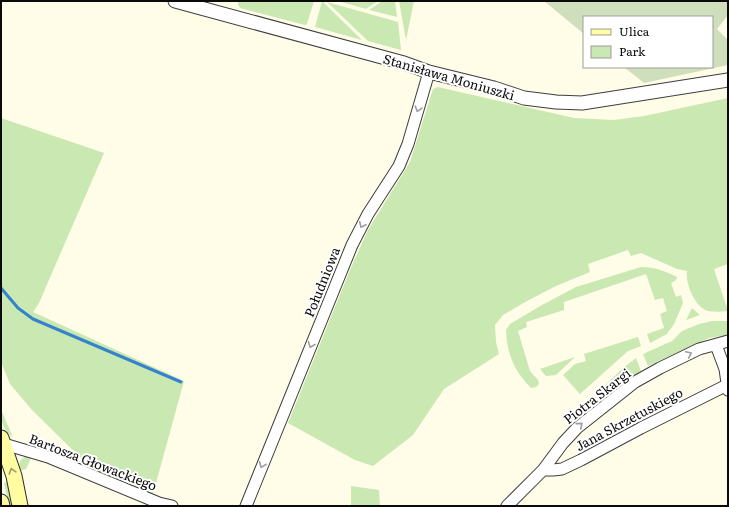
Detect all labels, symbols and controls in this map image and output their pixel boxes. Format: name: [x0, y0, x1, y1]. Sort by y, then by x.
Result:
legend: [583, 16, 713, 68]
text: Ulica: [619, 22, 650, 40]
text: Park: [619, 42, 646, 60]
street label: Stanisława Moniuszki: [381, 49, 518, 105]
one-way arrow: [415, 106, 423, 113]
one-way arrow: [359, 221, 367, 229]
street label: Południowa: [299, 244, 344, 320]
one-way arrow: [308, 342, 316, 349]
one-way arrow: [684, 351, 692, 359]
street label: Piotra Skargi: [559, 363, 635, 428]
street label: Jana Skrzetuskiego: [572, 382, 686, 455]
one-way arrow: [576, 423, 583, 430]
street label: Bartosza Głowackiego: [27, 428, 160, 495]
one-way arrow: [259, 462, 267, 469]
one-way arrow: [8, 468, 17, 475]

